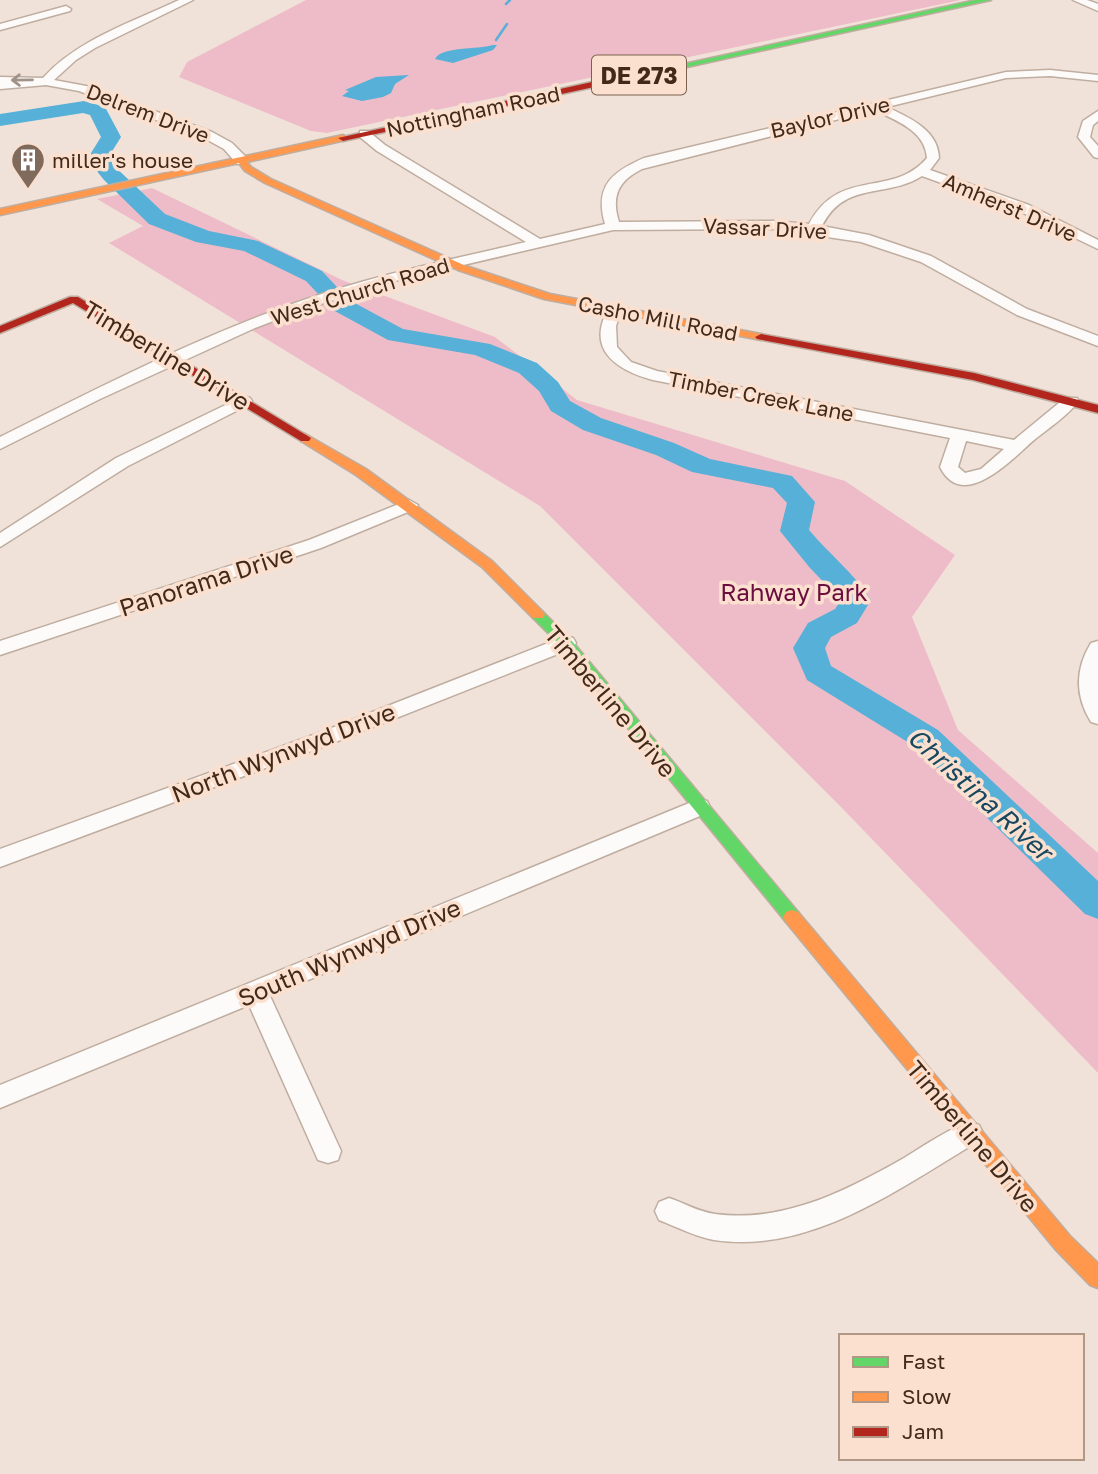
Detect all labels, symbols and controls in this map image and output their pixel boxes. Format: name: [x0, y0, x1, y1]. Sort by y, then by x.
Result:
road number: DE 273: [592, 55, 686, 94]
one-way arrow: [11, 73, 34, 87]
street label: Delrem Drive: [83, 78, 213, 148]
street label: Nottingham Road: [384, 80, 562, 142]
street label: Baylor Drive: [768, 91, 892, 143]
building icon: miller's house: [9, 141, 47, 190]
place label: miller's house: [52, 147, 193, 173]
street label: Amherst Drive: [939, 167, 1081, 247]
street label: Vassar Drive: [702, 212, 828, 244]
street label: West Church Road: [268, 251, 452, 331]
street label: Casho Mill Road: [576, 290, 740, 346]
street label: Timberline Drive: [79, 294, 255, 416]
street label: Timber Creek Lane: [666, 365, 856, 427]
street label: Panorama Drive: [115, 538, 297, 622]
park label: Rahway Park: [720, 577, 868, 606]
street label: Timberline Drive: [539, 619, 683, 783]
street label: North Wynwyd Drive: [167, 696, 399, 808]
water label: Christina River: [902, 721, 1061, 869]
street label: South Wynwyd Drive: [233, 892, 465, 1012]
street label: Timberline Drive: [901, 1054, 1045, 1218]
legend: [839, 1334, 1084, 1460]
text: Fast: [902, 1348, 945, 1374]
text: Slow: [902, 1383, 951, 1409]
text: Jam: [902, 1418, 944, 1444]

